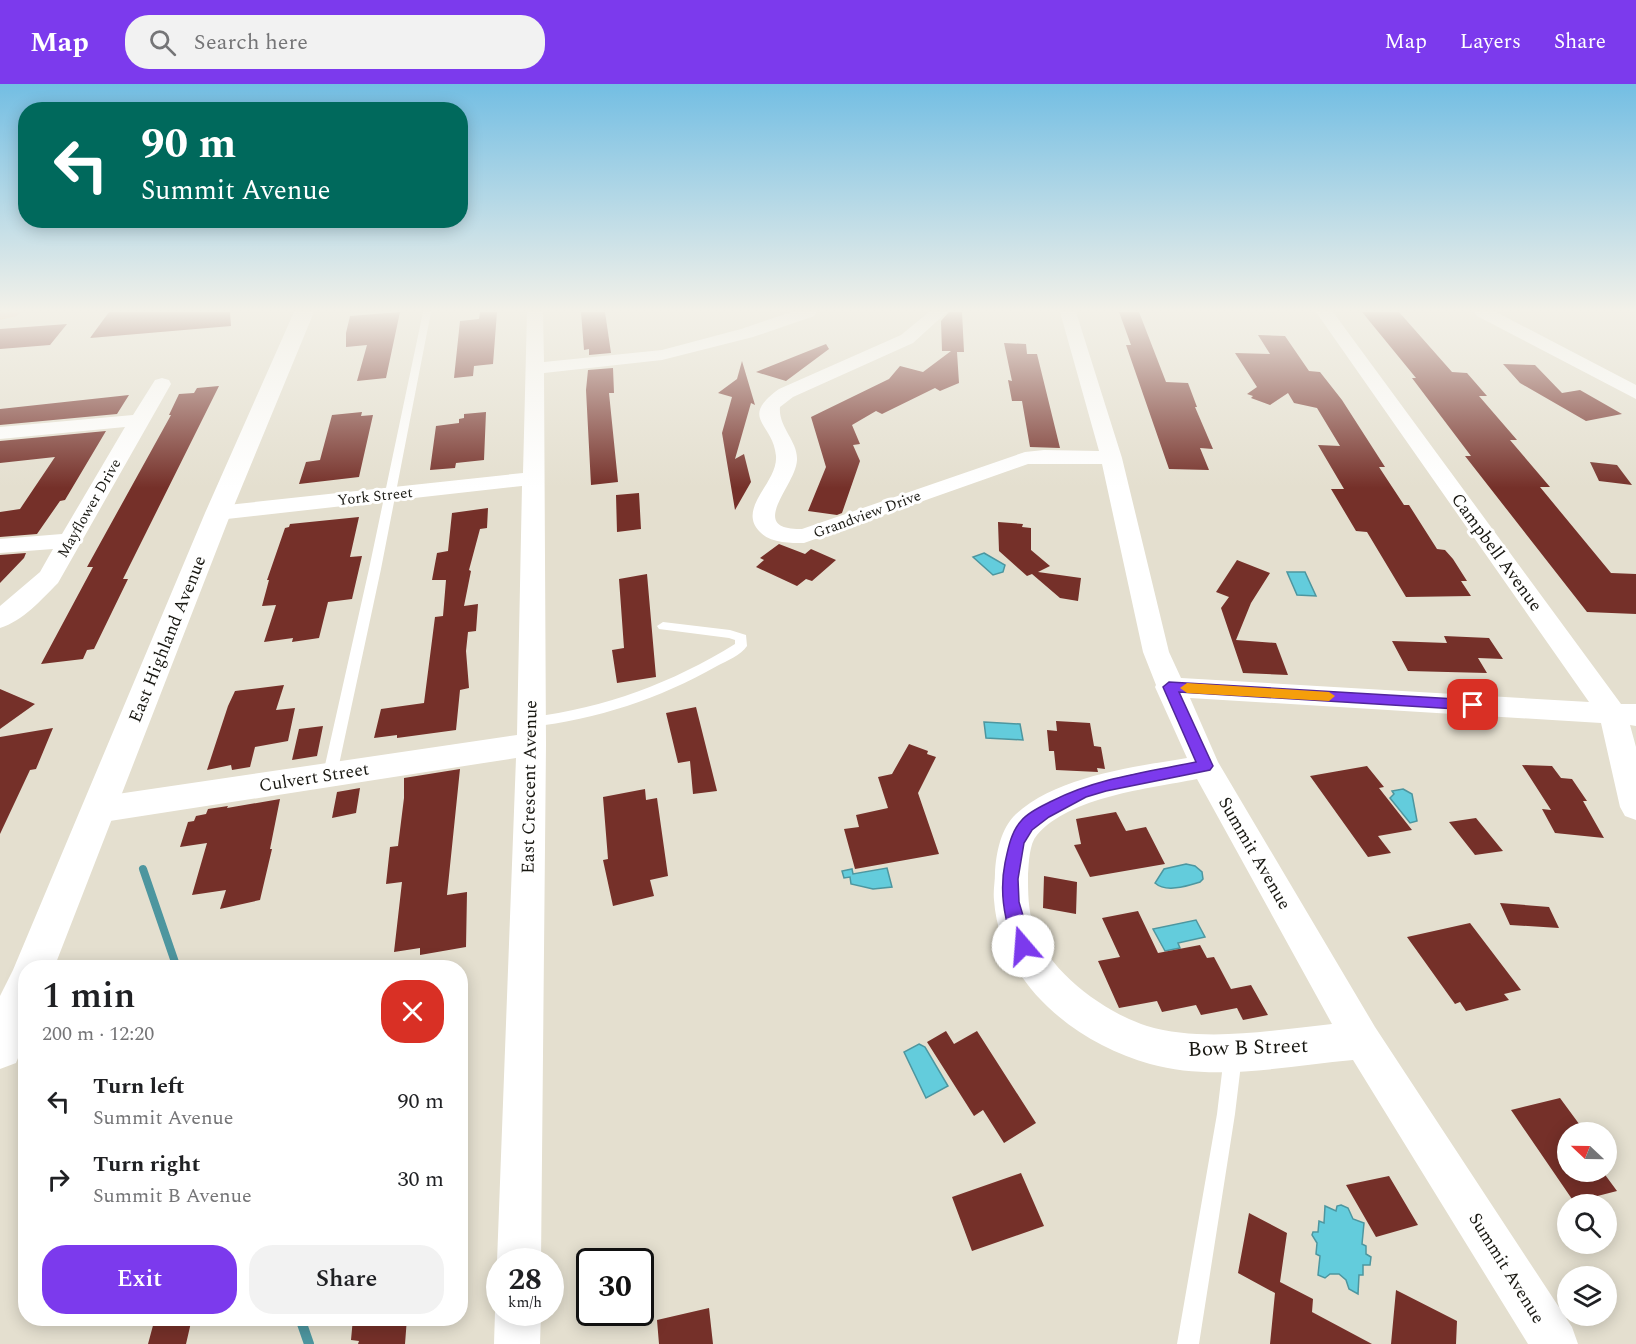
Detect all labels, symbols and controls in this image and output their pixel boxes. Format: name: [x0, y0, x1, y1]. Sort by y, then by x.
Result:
search box: [125, 15, 545, 69]
text: Map: [30, 21, 89, 64]
icon: search: [146, 26, 179, 59]
text: Search here: [194, 26, 308, 59]
text: Map: [1385, 26, 1427, 58]
text: Layers: [1460, 26, 1521, 58]
text: Share: [1554, 26, 1606, 58]
text: 90 m: [141, 113, 236, 176]
icon: left: [42, 126, 120, 204]
text: Summit Avenue: [141, 170, 331, 212]
street label: Mayflower Drive: [52, 454, 127, 562]
street label: York Street: [336, 481, 414, 512]
street label: Grandview Drive: [810, 484, 924, 545]
street label: Campbell Avenue: [1444, 487, 1549, 617]
street label: East Highland Avenue: [122, 552, 213, 727]
pin: [1447, 679, 1498, 730]
icon: arrive: [1456, 688, 1489, 721]
street label: East Crescent Avenue: [514, 700, 545, 874]
street label: Culvert Street: [257, 755, 371, 800]
street label: Summit Avenue: [1211, 792, 1298, 915]
position arrow: [991, 914, 1055, 978]
text: 1 min: [42, 969, 135, 1024]
button: close: [381, 980, 444, 1043]
text: 200 m · 12:20: [42, 1019, 154, 1049]
street label: Bow B Street: [1187, 1030, 1309, 1066]
text: Turn left: [93, 1070, 185, 1103]
icon: left: [42, 1085, 75, 1118]
text: 90 m: [398, 1085, 444, 1118]
text: Summit Avenue: [93, 1103, 234, 1133]
north arrow: [1557, 1122, 1617, 1182]
map controls: [1557, 1122, 1617, 1326]
text: Turn right: [93, 1148, 200, 1181]
icon: right: [42, 1163, 75, 1196]
text: 30 m: [398, 1163, 444, 1196]
text: Summit B Avenue: [93, 1181, 252, 1211]
button: search: [1557, 1194, 1617, 1254]
street label: Summit Avenue: [1462, 1207, 1552, 1329]
button: Exit: [42, 1245, 237, 1314]
button: Share: [249, 1245, 444, 1314]
speed limit sign: 30: [576, 1248, 654, 1326]
text: 28: [508, 1257, 542, 1303]
button: layers: [1557, 1266, 1617, 1326]
text: km/h: [508, 1291, 542, 1314]

